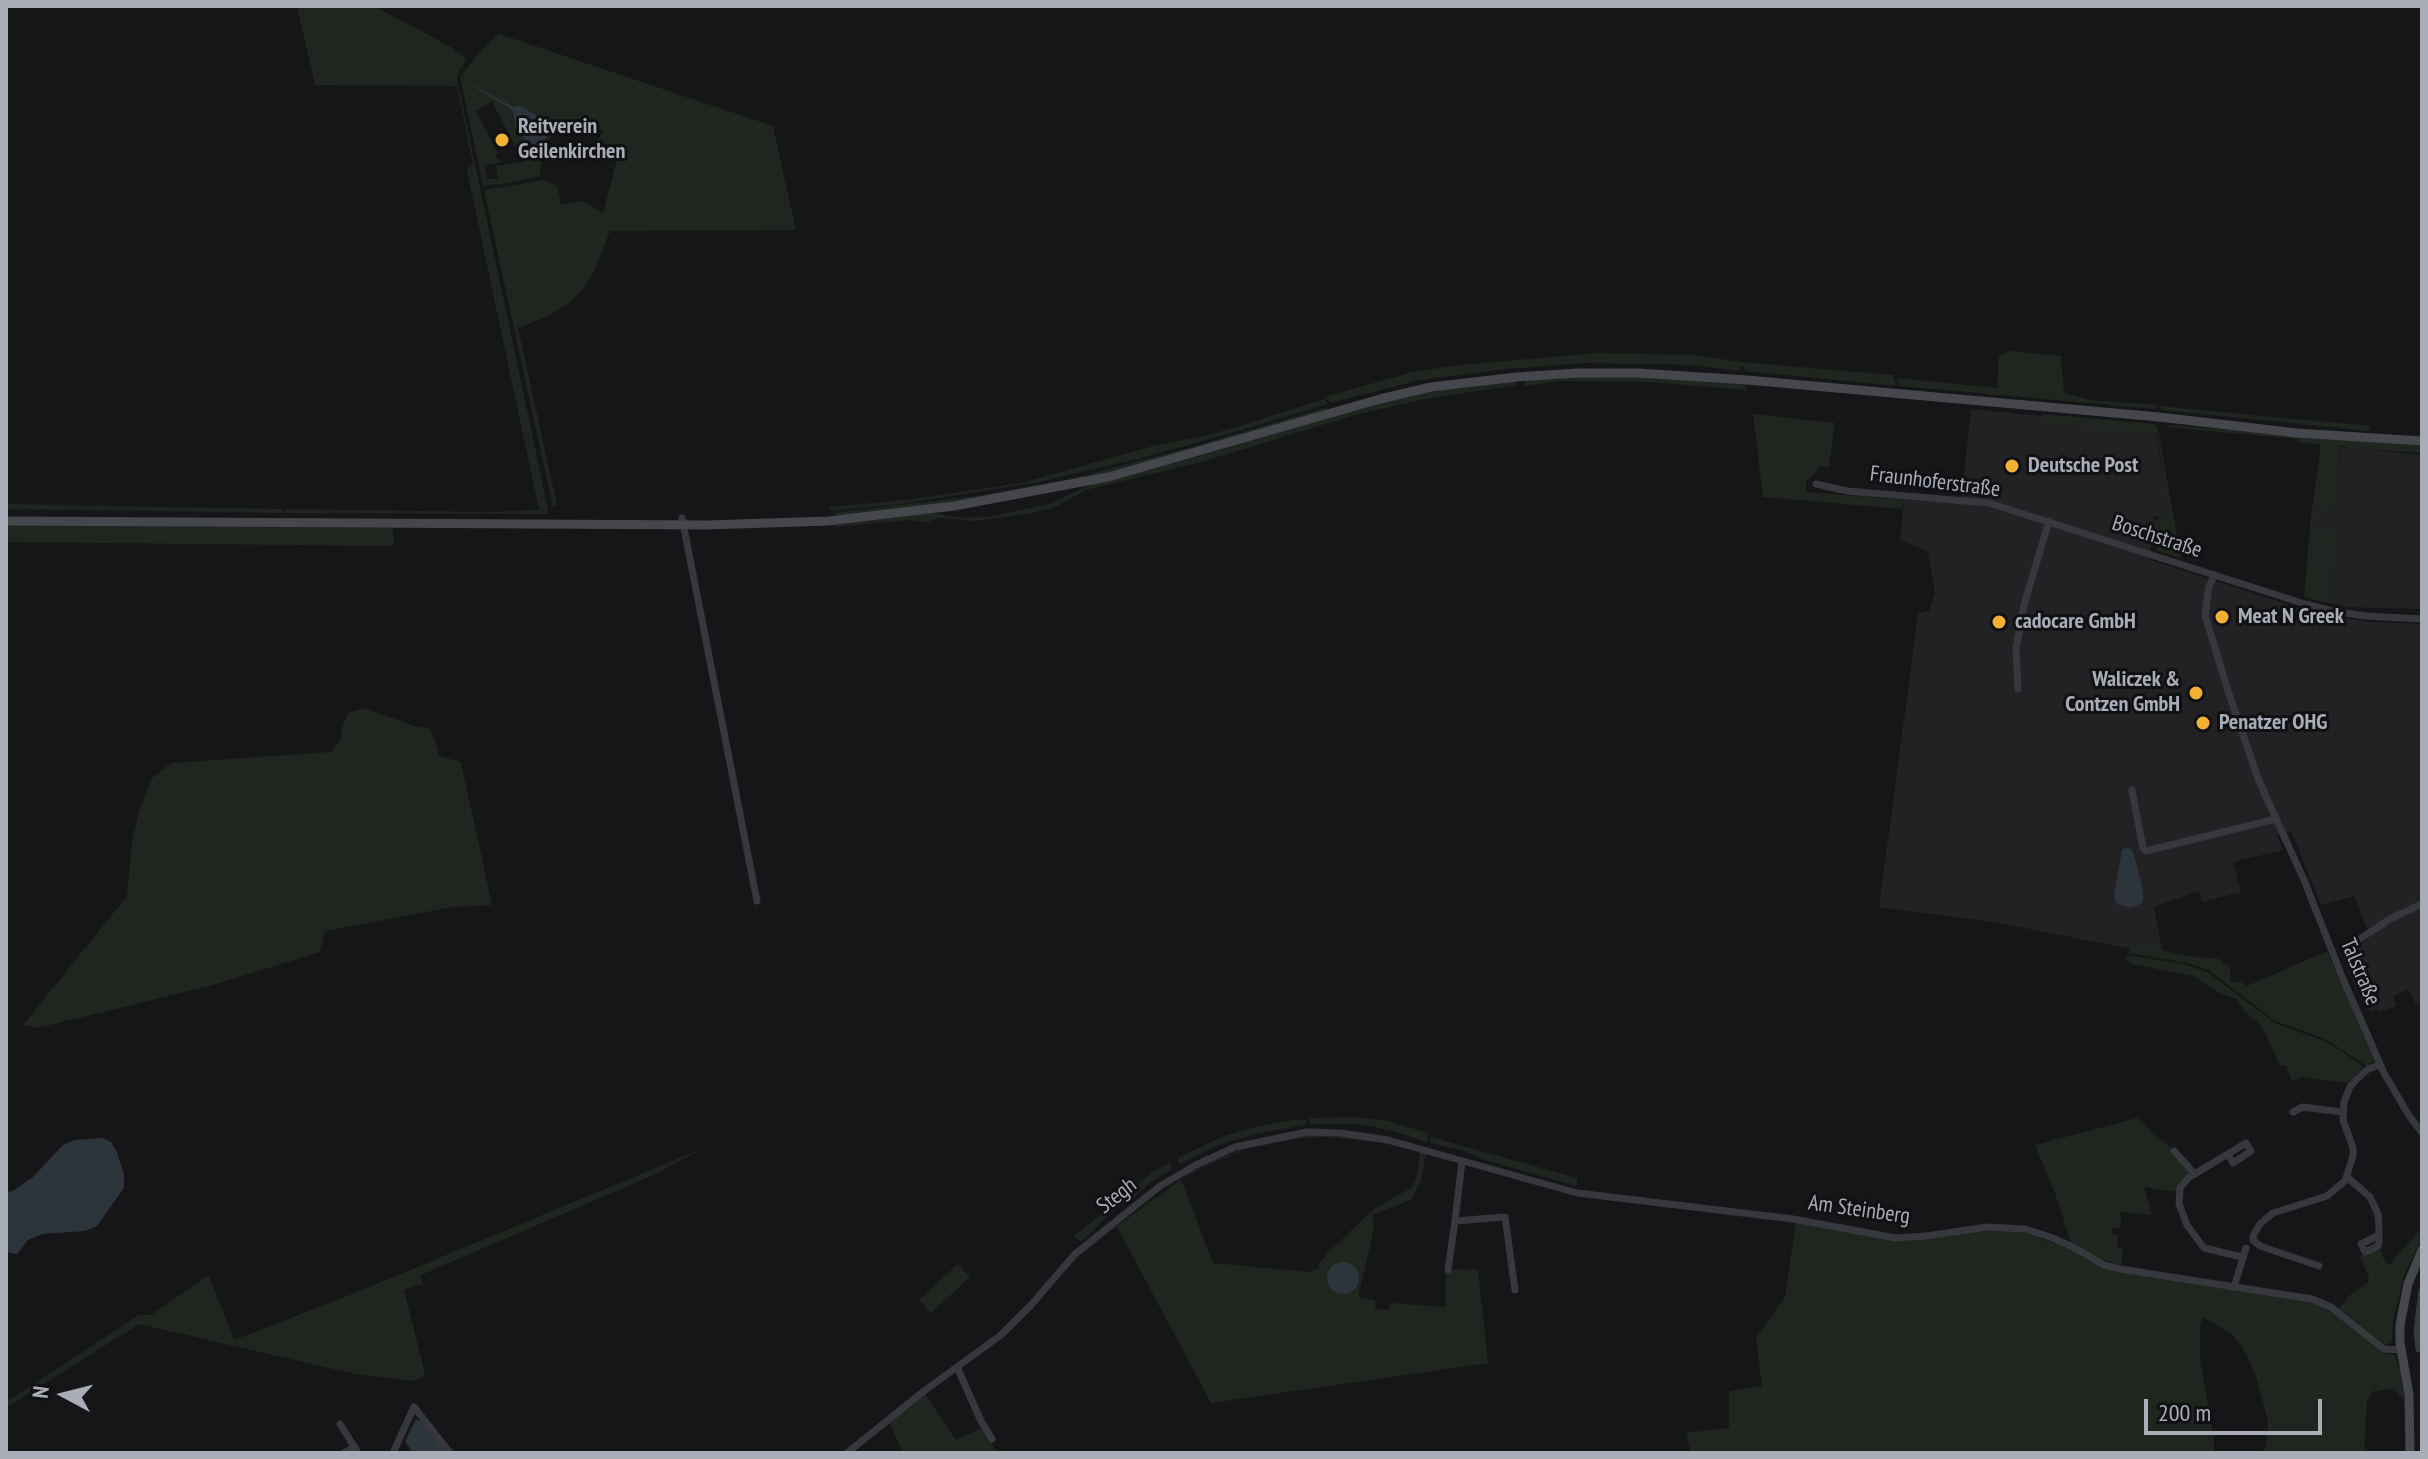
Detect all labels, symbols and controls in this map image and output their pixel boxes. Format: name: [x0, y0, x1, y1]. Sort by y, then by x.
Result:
place label: Reitverein Geilenkirchen: [518, 114, 625, 166]
marker: Reitverein Geilenkirchen: [493, 131, 511, 149]
place label: Deutsche Post: [2028, 453, 2138, 479]
marker: Deutsche Post: [2003, 457, 2021, 475]
street label: Fraunhoferstraße: [1868, 461, 2002, 503]
street label: Boschstraße: [2109, 510, 2205, 564]
place label: Meat N Greek: [2238, 604, 2344, 630]
marker: Meat N Greek: [2213, 608, 2231, 626]
place label: cadocare GmbH: [2015, 609, 2136, 635]
marker: cadocare GmbH: [1990, 613, 2008, 631]
place label: Waliczek & Contzen GmbH: [2065, 667, 2180, 718]
marker: Waliczek & Contzen GmbH: [2187, 684, 2205, 702]
place label: Penatzer OHG: [2219, 710, 2327, 736]
marker: Penatzer OHG: [2194, 714, 2212, 732]
street label: Talstraße: [2334, 935, 2386, 1009]
street label: Stegh: [1092, 1172, 1142, 1220]
street label: Am Steinberg: [1806, 1190, 1912, 1230]
north arrow: [24, 1355, 104, 1435]
scale bar: [2148, 1383, 2326, 1433]
text: N: [26, 1384, 55, 1400]
text: 200 m: [2158, 1397, 2211, 1428]

